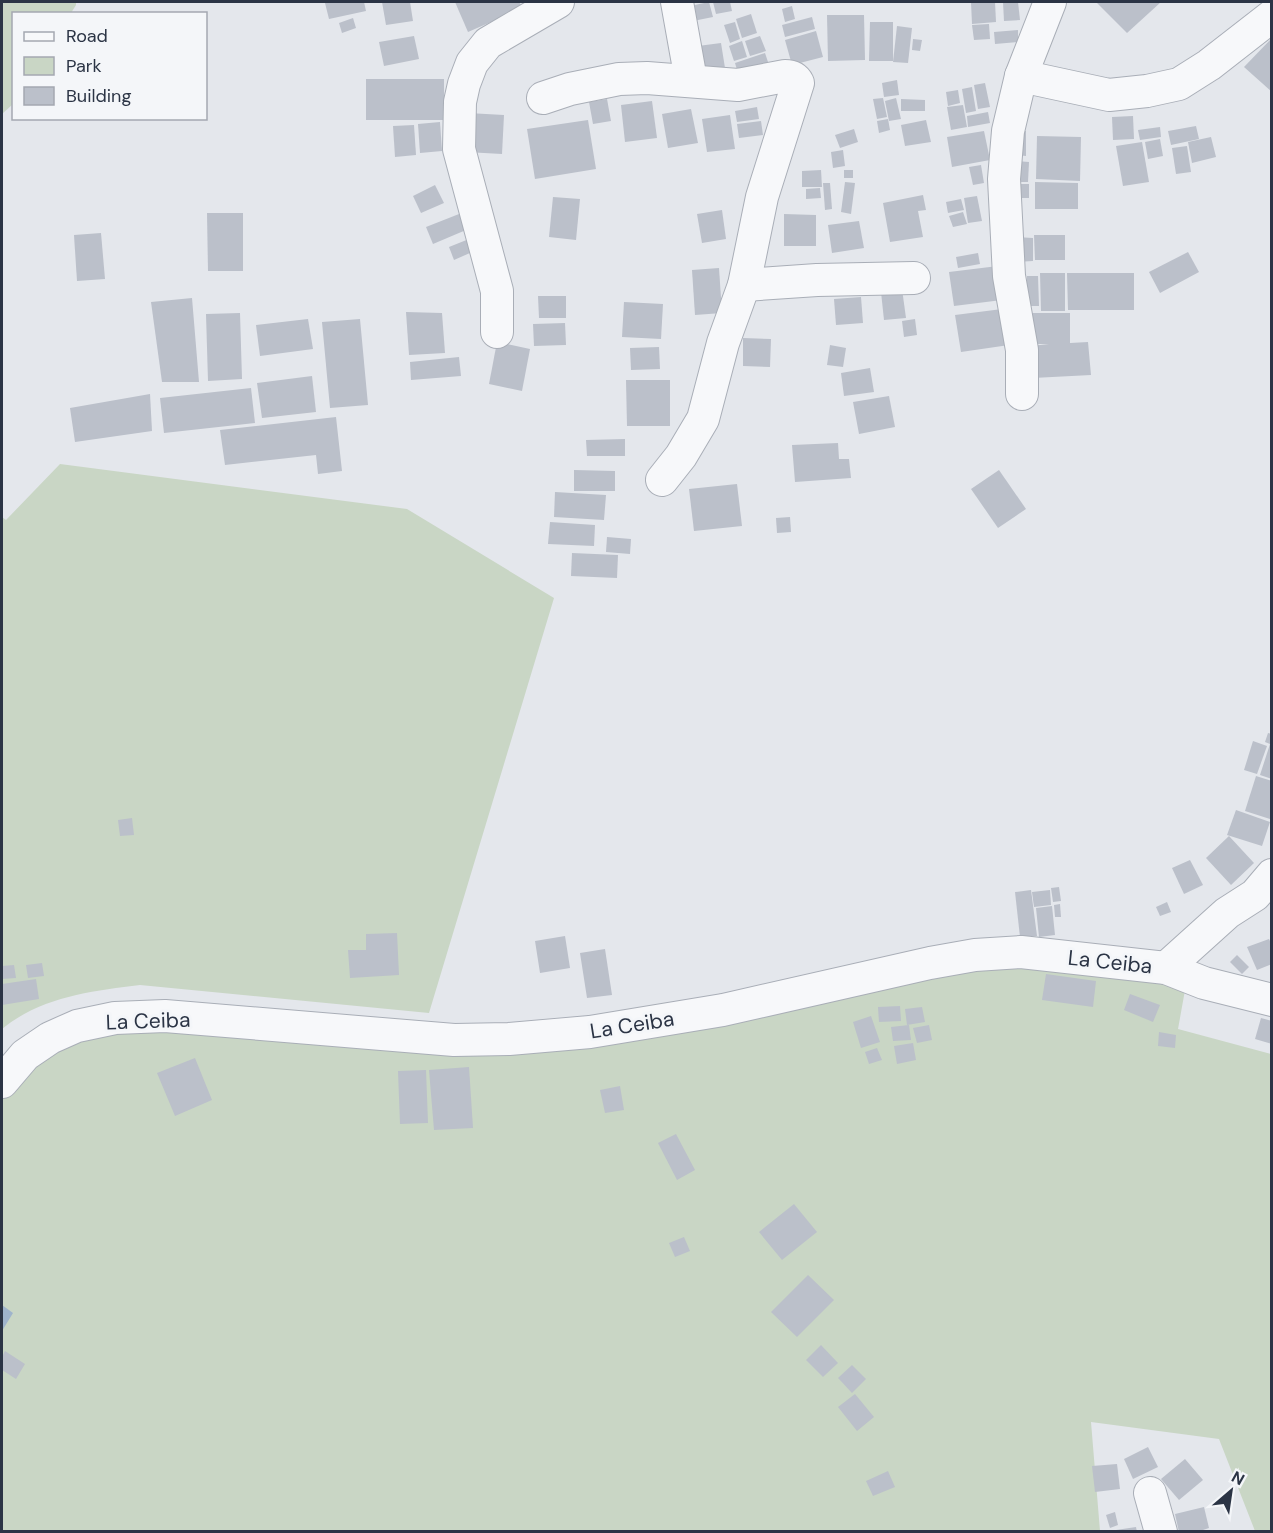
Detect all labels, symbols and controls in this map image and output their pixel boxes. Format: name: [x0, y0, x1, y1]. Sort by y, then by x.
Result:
legend: [12, 12, 207, 120]
text: Road: [66, 24, 108, 48]
text: Park: [66, 54, 102, 78]
text: Building: [66, 84, 131, 108]
street label: La Ceiba: [1066, 944, 1154, 980]
street label: La Ceiba: [588, 1005, 676, 1045]
street label: La Ceiba: [105, 1006, 191, 1036]
north arrow: [1201, 1461, 1261, 1521]
text: N: [1228, 1466, 1248, 1490]

